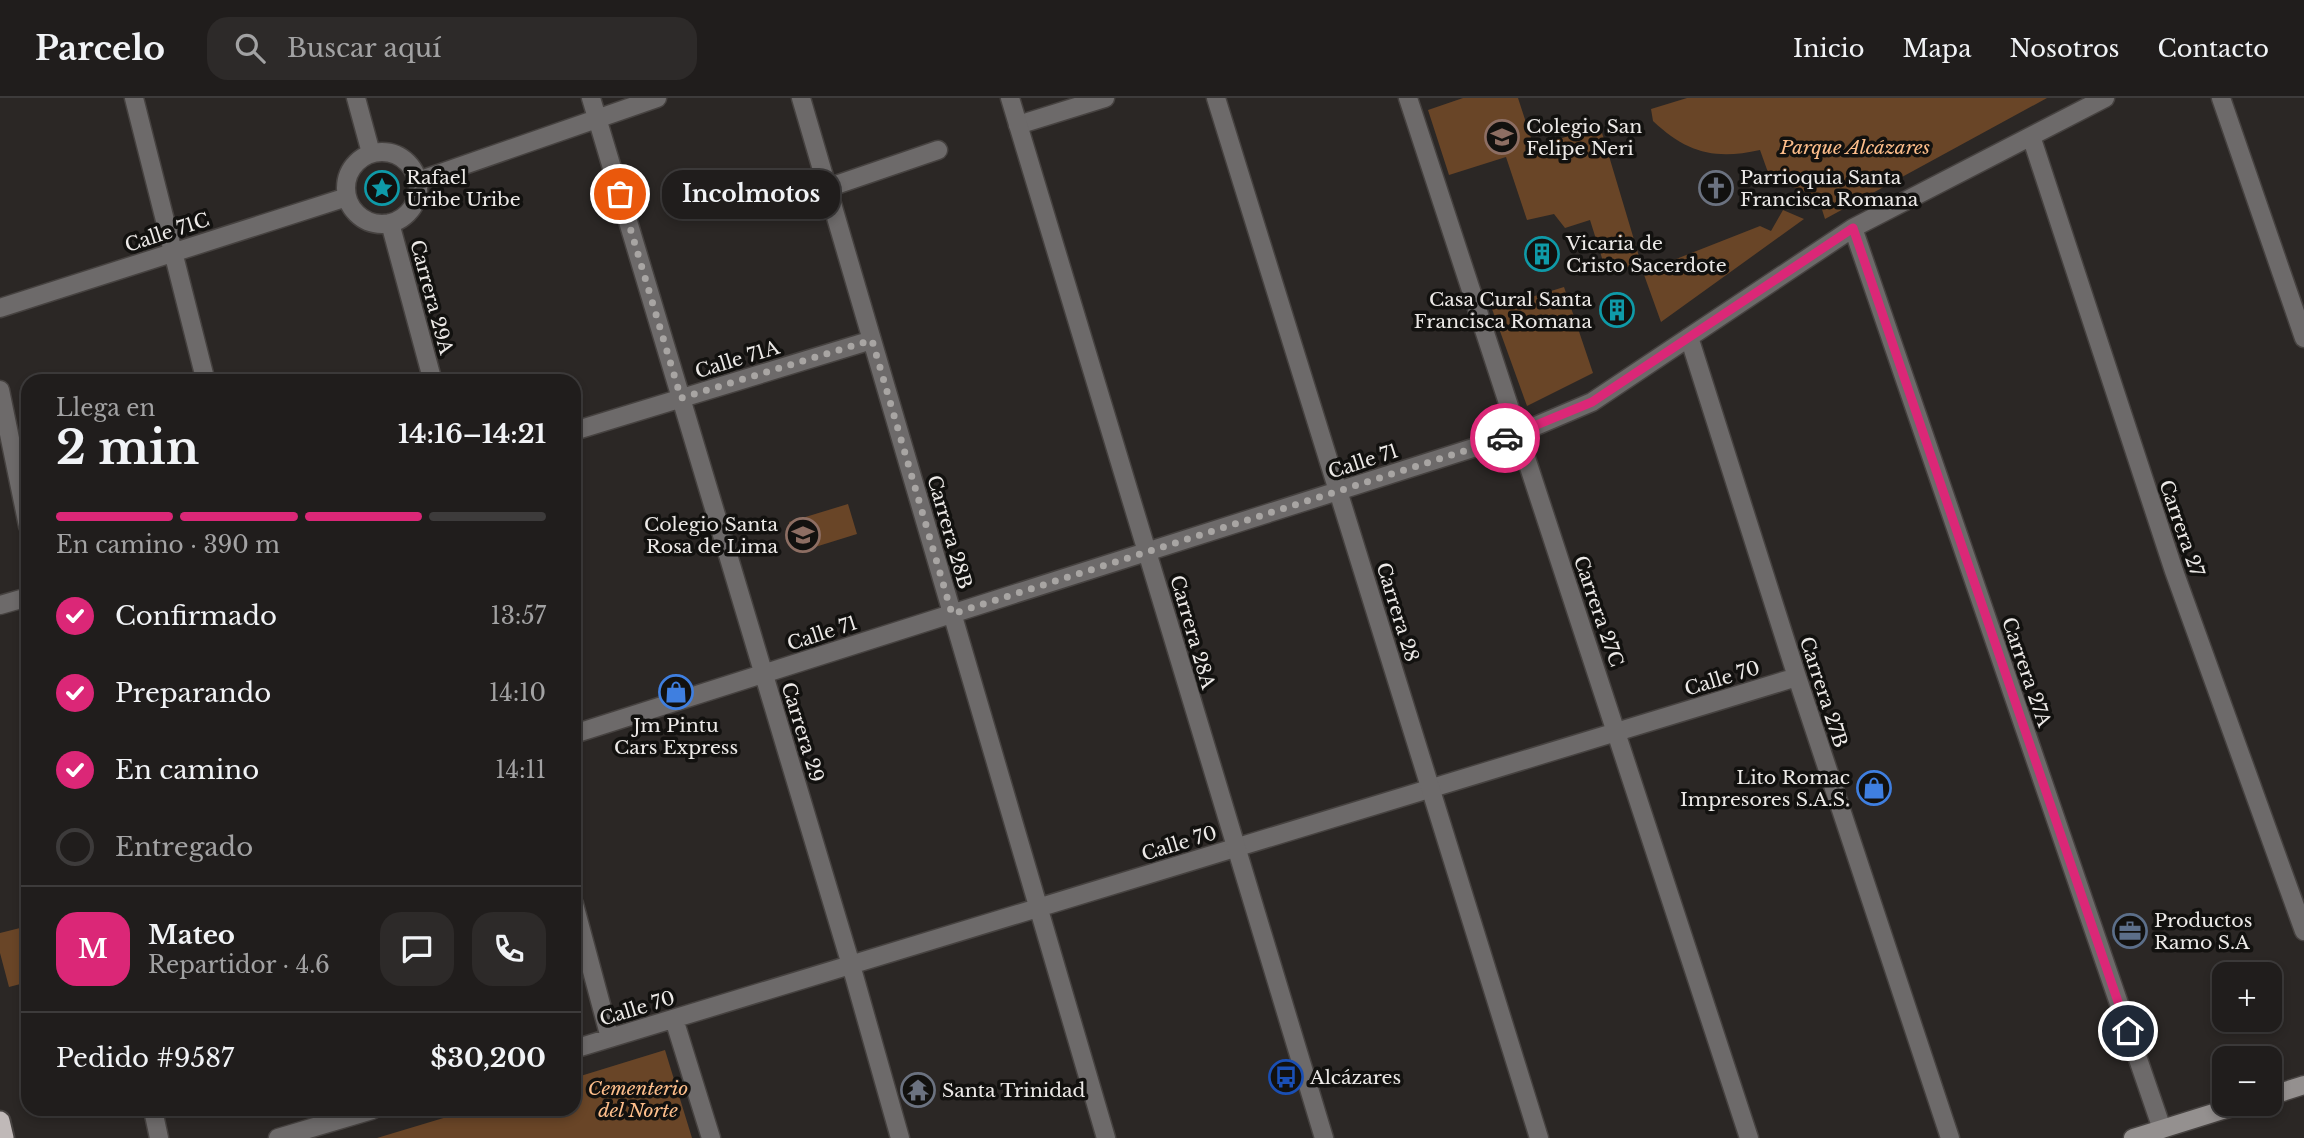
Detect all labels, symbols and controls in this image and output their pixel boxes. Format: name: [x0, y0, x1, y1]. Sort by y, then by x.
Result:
search box: [207, 17, 697, 80]
text: Parcelo: [35, 28, 165, 69]
icon: search: [231, 29, 269, 67]
text: Buscar aquí: [287, 32, 441, 64]
text: Inicio: [1793, 34, 1864, 63]
text: Mapa: [1902, 34, 1971, 63]
text: Nosotros: [2009, 34, 2120, 63]
text: Contacto: [2158, 34, 2269, 63]
place label: Colegio San Felipe Neri: [1526, 115, 1642, 160]
school or university icon: Colegio San Felipe Neri: [1483, 118, 1521, 156]
park label: Parque Alcázares: [1779, 136, 1930, 159]
pin: [590, 164, 650, 224]
place label: Rafael Uribe Uribe: [406, 166, 521, 211]
place label: Parrioquia Santa Francisca Romana: [1740, 166, 1919, 211]
place icon: Rafael Uribe Uribe: [363, 169, 401, 207]
church icon: Parrioquia Santa Francisca Romana: [1697, 169, 1735, 207]
callout: Incolmotos: [662, 170, 840, 218]
icon: bag: [601, 175, 639, 213]
text: Incolmotos: [682, 180, 820, 208]
street label: Calle 71C: [122, 208, 212, 257]
place label: Vicaria de Cristo Sacerdote: [1565, 232, 1727, 277]
building icon: Vicaria de Cristo Sacerdote: [1523, 235, 1561, 273]
street label: Carrera 29A: [405, 237, 458, 357]
place label: Casa Cural Santa Francisca Romana: [1414, 288, 1592, 333]
building icon: Casa Cural Santa Francisca Romana: [1598, 291, 1636, 329]
street label: Calle 71A: [692, 336, 782, 383]
text: Llega en: [56, 394, 155, 422]
courier: [1470, 403, 1540, 473]
text: 14:16–14:21: [398, 418, 546, 450]
text: 2 min: [56, 419, 199, 476]
icon: car: [1486, 419, 1524, 457]
street label: Calle 71: [1325, 439, 1401, 484]
street label: Carrera 28B: [922, 473, 977, 592]
street label: Carrera 27: [2154, 477, 2209, 580]
place label: Colegio Santa Rosa de Lima: [644, 513, 778, 558]
school or university icon: Colegio Santa Rosa de Lima: [784, 516, 822, 554]
text: En camino · 390 m: [56, 531, 280, 559]
street label: Carrera 27C: [1569, 553, 1628, 670]
street label: Carrera 28: [1372, 560, 1424, 665]
street label: Carrera 28A: [1165, 573, 1220, 692]
icon: check: [56, 597, 94, 635]
text: Confirmado: [115, 600, 277, 632]
text: 13:57: [490, 602, 546, 630]
street label: Calle 71: [784, 611, 860, 656]
street label: Carrera 27A: [1997, 614, 2056, 730]
street label: Carrera 27B: [1795, 634, 1852, 750]
street label: Calle 70: [1682, 656, 1763, 701]
shop icon: Jm Pintu Cars Express: [657, 673, 695, 711]
icon: check: [56, 674, 94, 712]
text: Preparando: [115, 677, 271, 709]
text: 14:10: [489, 679, 546, 707]
street label: Carrera 29: [776, 679, 829, 785]
place label: Jm Pintu Cars Express: [614, 714, 738, 759]
icon: check: [56, 751, 94, 789]
text: En camino: [115, 754, 259, 786]
text: 14:11: [495, 756, 546, 784]
place label: Lito Romac Impresores S.A.S.: [1680, 766, 1850, 811]
shop icon: Lito Romac Impresores S.A.S.: [1855, 769, 1893, 807]
street label: Calle 70: [1139, 821, 1220, 866]
text: Entregado: [115, 831, 253, 863]
place label: Productos Ramo S.A: [2154, 909, 2252, 954]
button: chat: [380, 912, 454, 986]
button: phone: [472, 912, 546, 986]
office icon: Productos Ramo S.A: [2111, 912, 2149, 950]
text: Mateo: [148, 919, 235, 951]
text: M: [78, 933, 108, 965]
text: Repartidor · 4.6: [148, 951, 330, 979]
map controls: [2212, 962, 2282, 1116]
button: +: [2212, 962, 2282, 1032]
street label: Calle 70: [597, 986, 678, 1031]
pin: [2098, 1001, 2158, 1061]
icon: home: [2109, 1012, 2147, 1050]
text: Pedido #9587: [56, 1042, 234, 1074]
text: $30,200: [431, 1042, 546, 1074]
button: −: [2212, 1046, 2282, 1116]
bus stop icon: Alcázares: [1267, 1058, 1305, 1096]
place label: Alcázares: [1309, 1066, 1401, 1089]
temple icon: Santa Trinidad: [899, 1071, 937, 1109]
park label: Cementerio del Norte: [588, 1077, 688, 1122]
place label: Santa Trinidad: [942, 1079, 1086, 1102]

